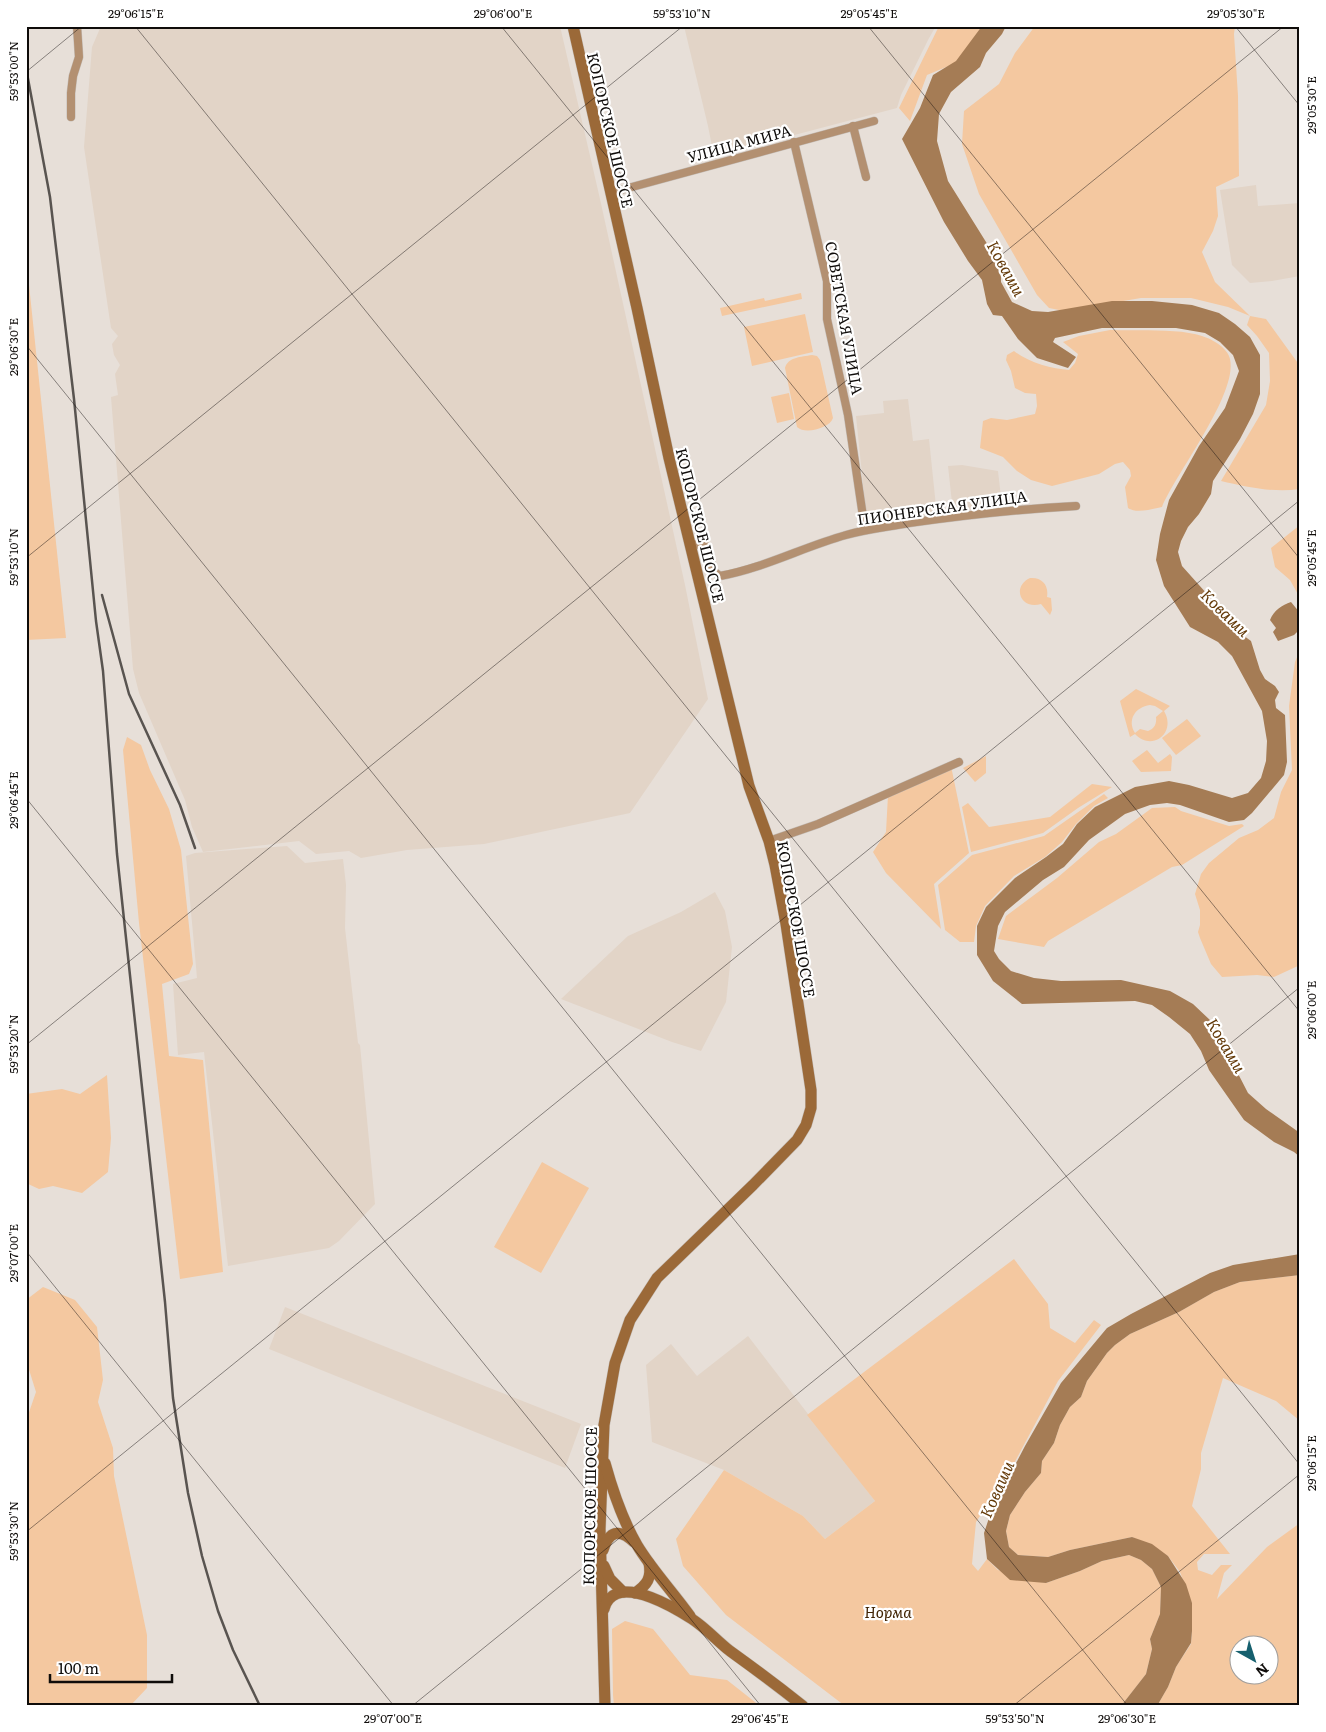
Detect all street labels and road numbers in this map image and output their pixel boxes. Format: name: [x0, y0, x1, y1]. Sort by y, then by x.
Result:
street label: КОПОРСКОЕ ШОССЕ: [582, 50, 640, 210]
street label: УЛИЦА МИРА: [684, 118, 794, 168]
street label: СОВЕТСКАЯ УЛИЦА: [820, 239, 870, 397]
street label: КОПОРСКОЕ ШОССЕ: [671, 445, 731, 605]
street label: ПИОНЕРСКАЯ УЛИЦА: [856, 484, 1028, 530]
street label: КОПОРСКОЕ ШОССЕ: [772, 839, 822, 999]
street label: КОПОРСКОЕ ШОССЕ: [576, 1426, 602, 1586]

